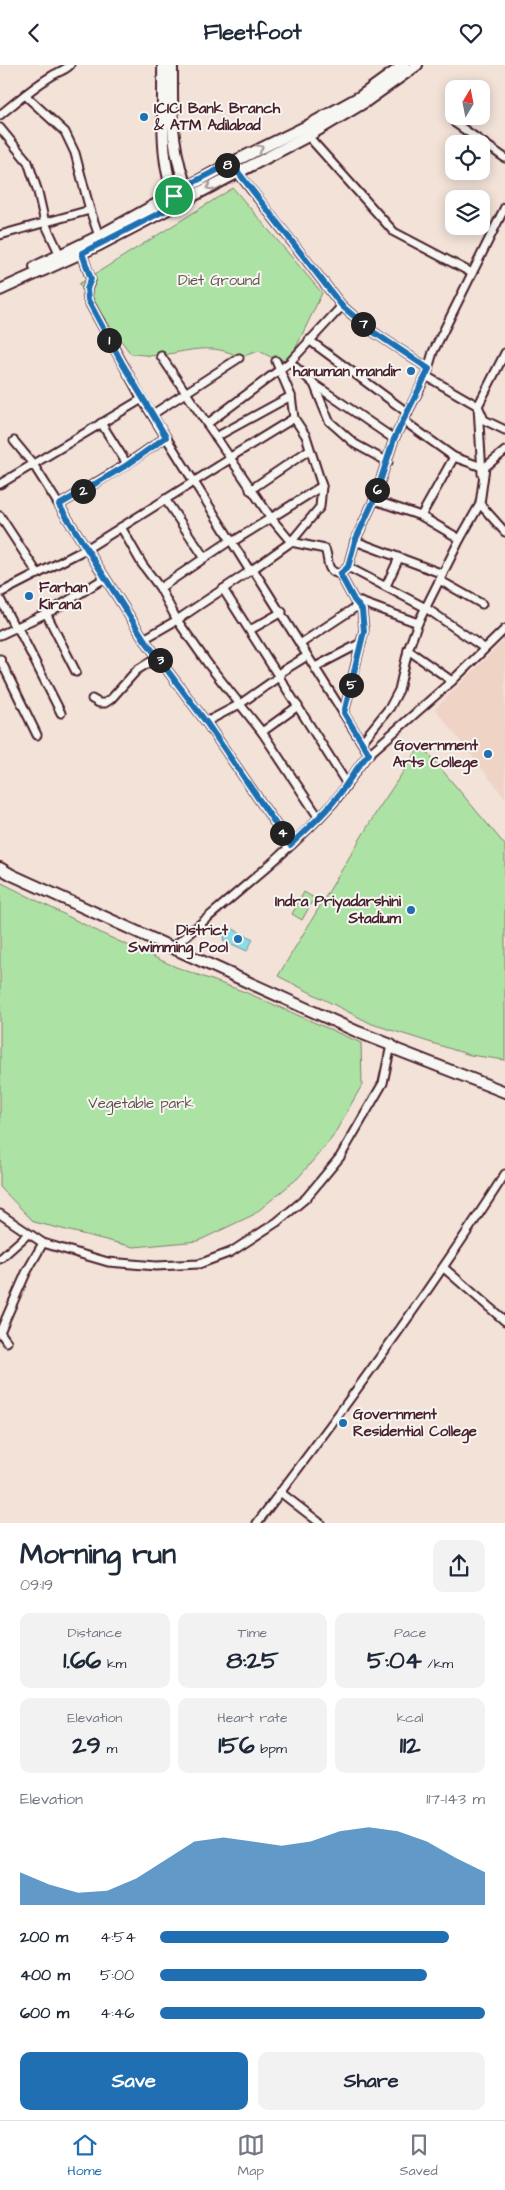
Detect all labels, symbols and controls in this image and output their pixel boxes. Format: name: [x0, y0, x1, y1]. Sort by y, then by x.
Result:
text: Fleetfoot: [203, 17, 302, 48]
icon: back: [20, 19, 48, 47]
icon: heart: [457, 19, 485, 47]
north arrow: [445, 80, 490, 125]
map controls: [445, 80, 490, 235]
place label: ICICI Bank Branch & ATM Adilabad: [153, 98, 281, 136]
marker: ICICI Bank Branch & ATM Adilabad: [138, 111, 150, 123]
button: locate: [445, 135, 490, 180]
one-way arrow: [255, 145, 264, 155]
pin: 8: [214, 153, 240, 177]
text: 8: [223, 155, 232, 175]
pin: [153, 175, 195, 217]
one-way arrow: [206, 181, 215, 191]
icon: arrive: [160, 182, 188, 210]
button: layers: [445, 190, 490, 235]
park label: Diet Ground: [178, 270, 260, 291]
pin: 7: [350, 311, 376, 337]
text: 7: [359, 314, 368, 334]
pin: 1: [96, 327, 122, 353]
text: 1: [109, 330, 110, 350]
place label: hanuman mandir: [293, 361, 402, 382]
marker: hanuman mandir: [405, 365, 417, 377]
pin: 6: [364, 477, 390, 503]
pin: 2: [70, 479, 96, 503]
text: 6: [373, 480, 382, 500]
text: 2: [79, 481, 88, 501]
place label: Farhan Kirana: [39, 577, 88, 615]
marker: Farhan Kirana: [23, 590, 35, 602]
pin: 3: [148, 647, 172, 673]
text: 3: [157, 650, 164, 670]
pin: 5: [338, 673, 364, 697]
text: 5: [347, 675, 356, 695]
place label: Government Arts College: [393, 735, 479, 775]
marker: Government Arts College: [482, 748, 494, 760]
pin: 4: [270, 821, 294, 845]
text: 4: [278, 823, 287, 843]
place label: Indra Priyadarshini Stadium: [275, 891, 402, 929]
marker: Indra Priyadarshini Stadium: [405, 904, 417, 916]
place label: District Swimming Pool: [127, 920, 229, 960]
marker: District Swimming Pool: [232, 933, 244, 945]
park label: Vegetable park: [88, 1093, 194, 1115]
place label: Government Residential College: [353, 1404, 477, 1444]
marker: Government Residential College: [337, 1417, 349, 1429]
text: Morning run: [20, 1535, 176, 1574]
button: share: [433, 1540, 485, 1592]
text: 09:19: [20, 1574, 53, 1596]
text: Distance: [68, 1623, 122, 1643]
text: Time: [238, 1623, 267, 1643]
text: Pace: [394, 1623, 426, 1643]
text: 1.66: [63, 1643, 101, 1678]
text: 8:25: [226, 1643, 279, 1678]
text: 5:04: [367, 1643, 422, 1678]
text: km: [101, 1654, 126, 1674]
text: /km: [422, 1654, 453, 1674]
text: Elevation: [67, 1708, 122, 1728]
text: Heart rate: [217, 1708, 288, 1728]
text: kcal: [397, 1708, 424, 1728]
text: 29: [72, 1728, 101, 1763]
text: 156: [218, 1728, 255, 1763]
text: 112: [400, 1728, 421, 1763]
text: m: [101, 1739, 117, 1759]
text: bpm: [255, 1739, 287, 1759]
text: Elevation: [20, 1788, 83, 1810]
text: 117–143 m: [426, 1788, 485, 1810]
text: 200 m: [20, 1926, 68, 1948]
text: 4:54: [100, 1926, 136, 1948]
text: 400 m: [20, 1964, 70, 1986]
text: 5:00: [100, 1964, 134, 1986]
text: 600 m: [20, 2002, 69, 2024]
text: 4:46: [100, 2002, 134, 2024]
button: Save: [20, 2052, 248, 2110]
button: Share: [258, 2052, 485, 2110]
tab: Home: [67, 2131, 102, 2181]
tab: Map: [237, 2131, 265, 2181]
tab: Saved: [400, 2131, 438, 2181]

